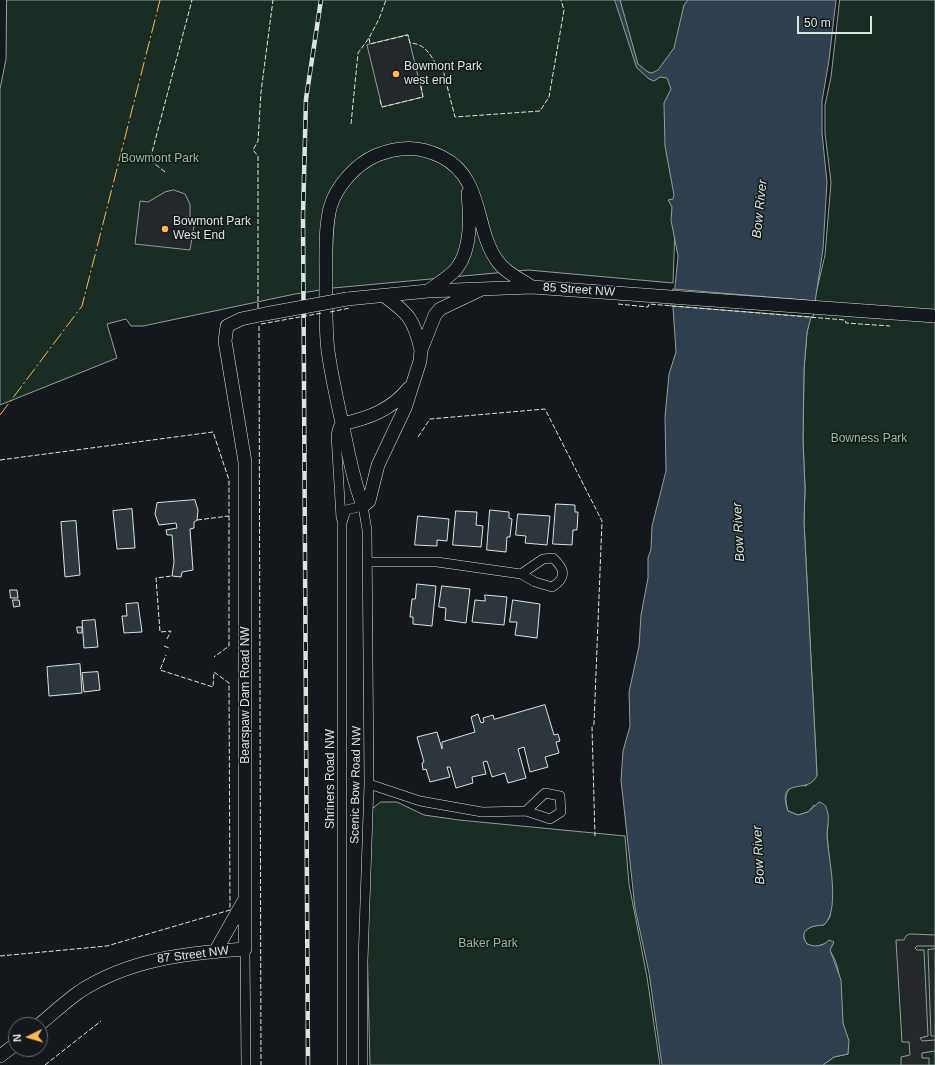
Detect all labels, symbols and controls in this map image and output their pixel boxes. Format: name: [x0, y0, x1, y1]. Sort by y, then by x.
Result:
scale bar: [799, 8, 874, 34]
text: 50 m: [804, 16, 831, 30]
place label: Bowmont Park west end: [404, 60, 482, 88]
marker: Bowmont Park west end: [391, 69, 401, 79]
park label: Bowmont Park: [121, 152, 199, 166]
water label: Bow River: [749, 179, 771, 239]
place label: Bowmont Park West End: [173, 215, 251, 243]
marker: Bowmont Park West End: [160, 224, 170, 234]
street label: 85 Street NW: [543, 280, 615, 300]
park label: Bowness Park: [831, 432, 907, 446]
water label: Bow River: [730, 502, 748, 562]
street label: Bearspaw Dam Road NW: [239, 626, 253, 764]
street label: Scenic Bow Road NW: [348, 726, 364, 844]
street label: Shriners Road NW: [324, 729, 338, 829]
water label: Bow River: [750, 825, 768, 885]
park label: Baker Park: [458, 937, 518, 951]
street label: 87 Street NW: [156, 943, 230, 967]
north arrow: [8, 1017, 48, 1057]
text: N: [11, 1033, 23, 1042]

